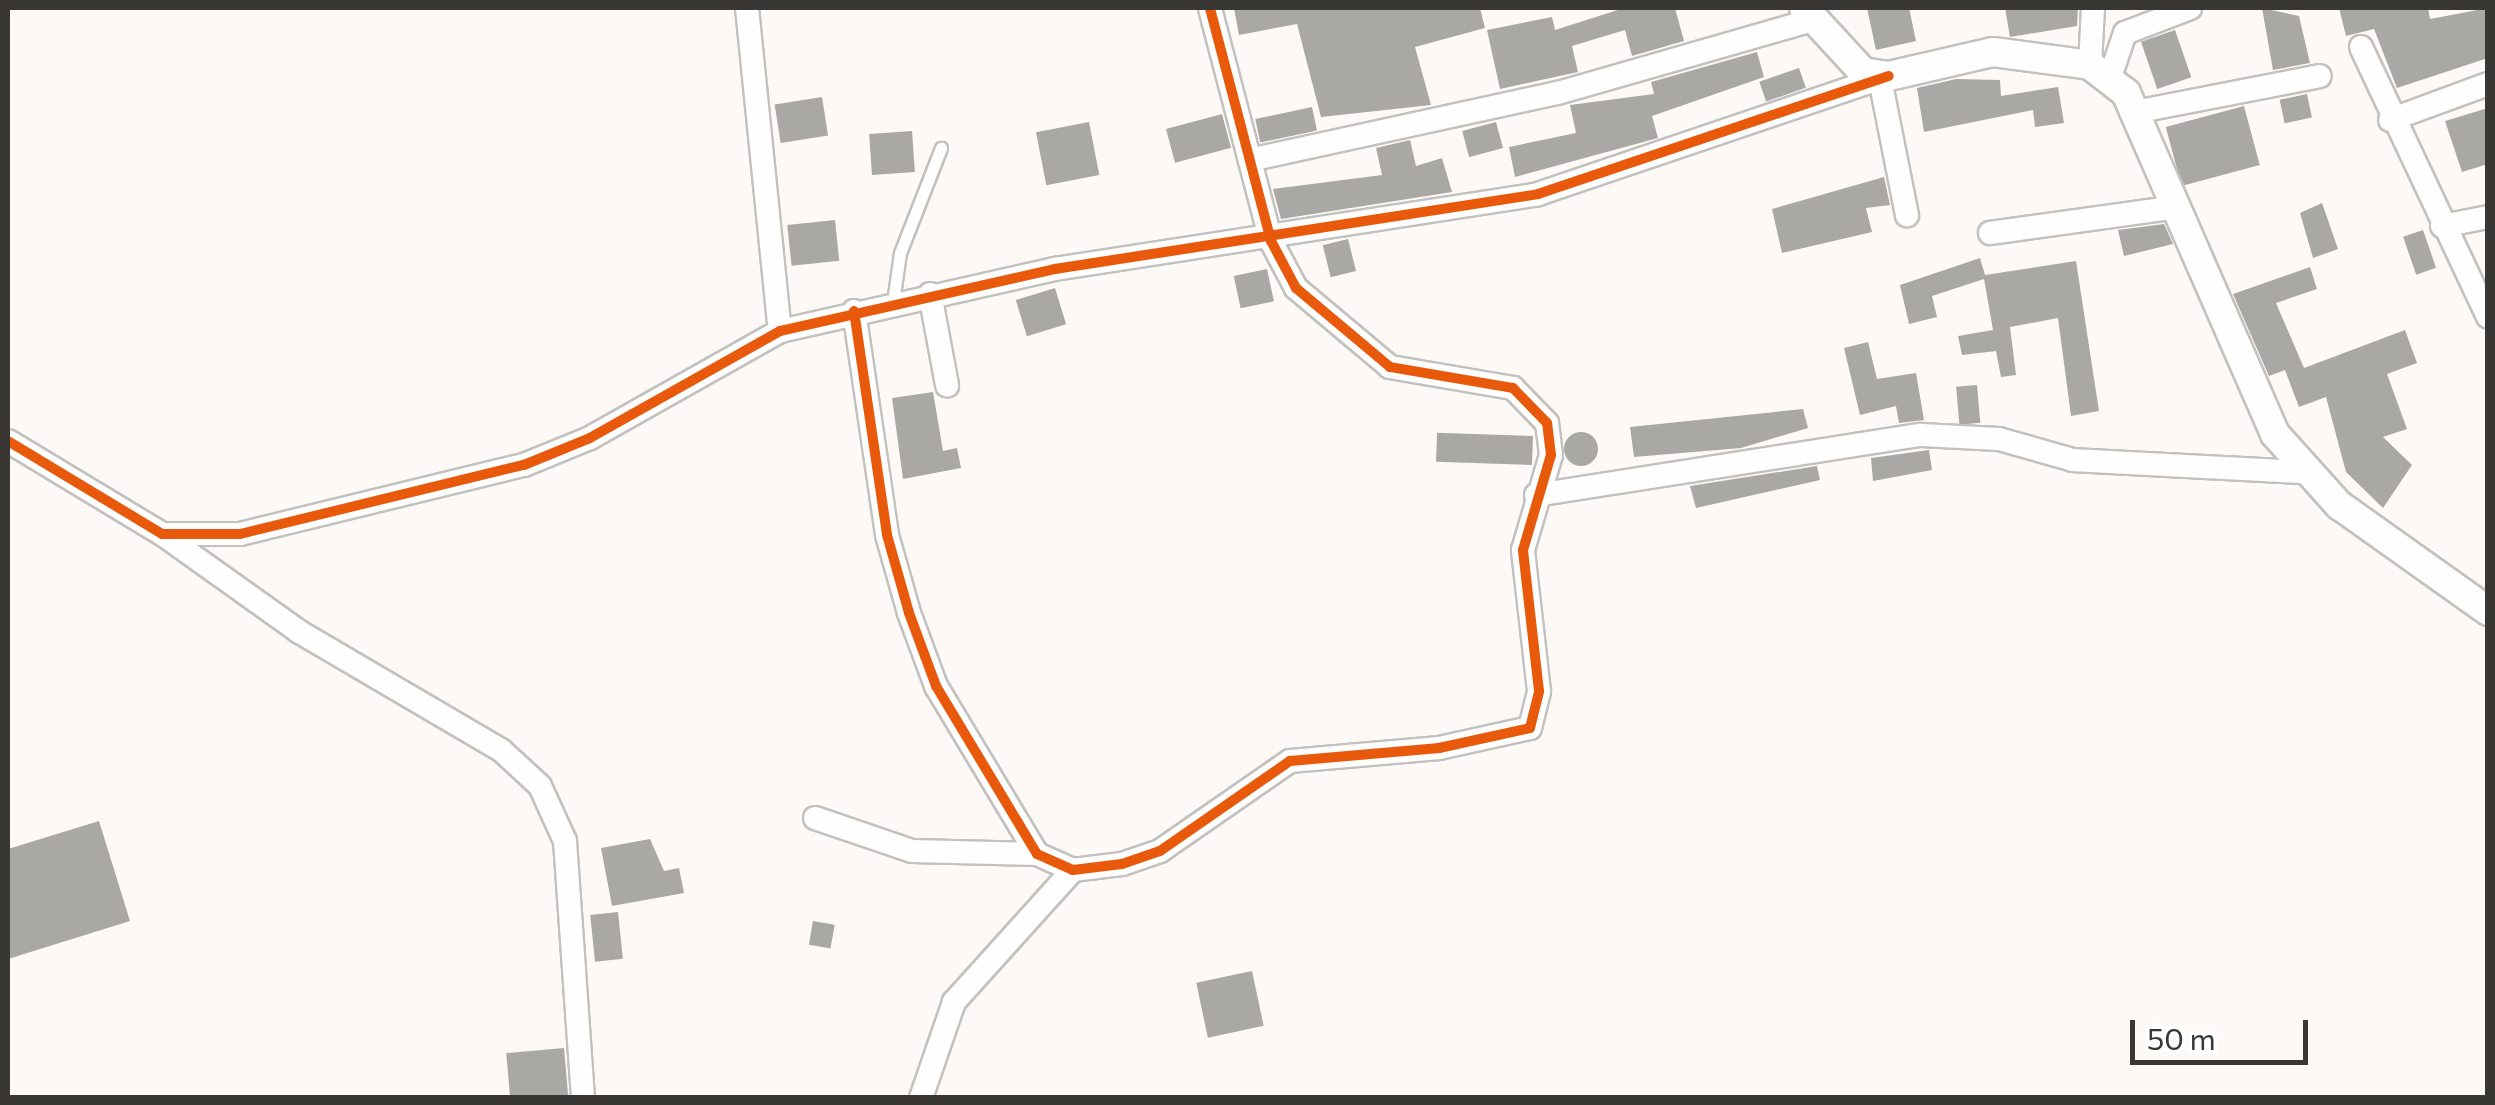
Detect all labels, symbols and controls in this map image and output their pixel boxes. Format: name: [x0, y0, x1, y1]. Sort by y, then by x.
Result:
scale bar: [2135, 1000, 2312, 1062]
text: 50 m: [2147, 1019, 2216, 1056]

